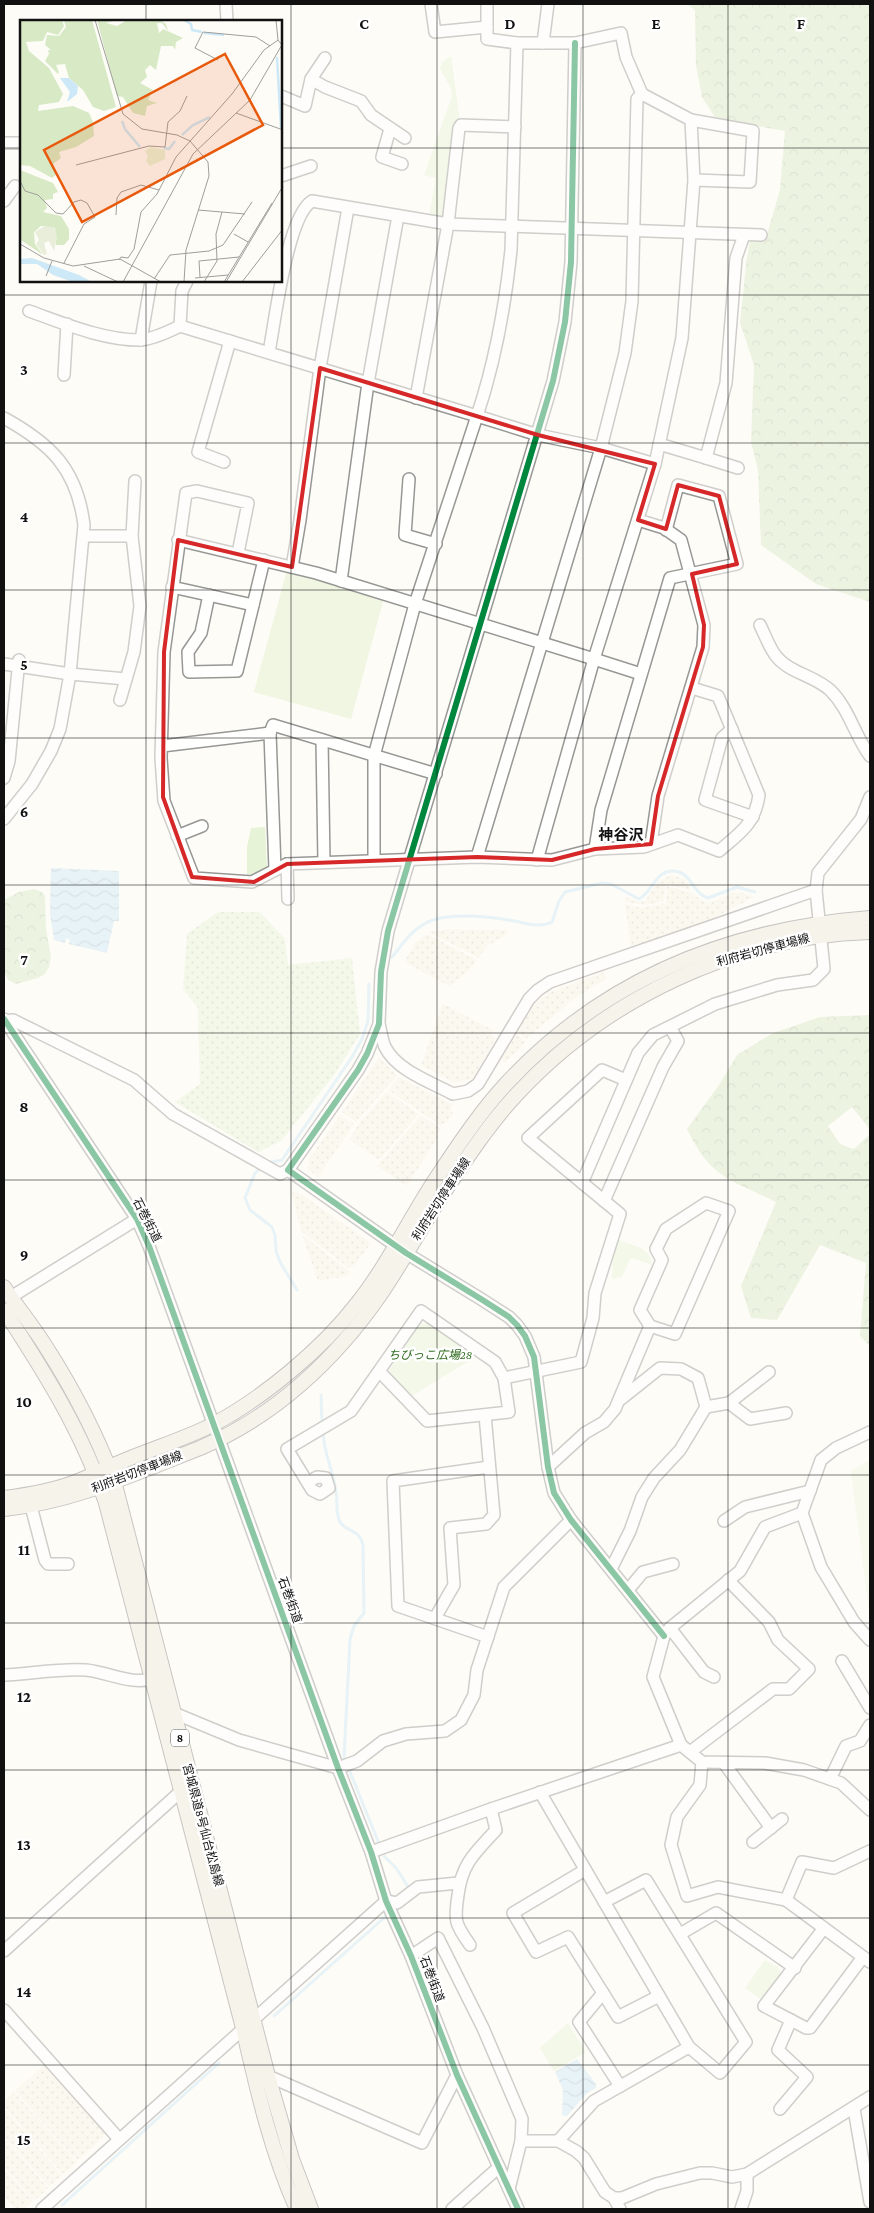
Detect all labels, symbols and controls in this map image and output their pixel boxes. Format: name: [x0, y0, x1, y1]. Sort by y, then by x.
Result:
text: C: [359, 15, 369, 32]
text: D: [504, 15, 516, 32]
text: E: [651, 15, 661, 32]
text: F: [797, 15, 806, 32]
inset map: [20, 20, 282, 282]
text: 3: [20, 361, 28, 378]
text: 4: [20, 508, 29, 525]
text: 5: [20, 656, 28, 673]
text: 6: [20, 803, 28, 820]
district label: 神谷沢: [597, 826, 644, 843]
street label: 利府岩切停車場線: [715, 931, 811, 969]
text: 7: [20, 951, 28, 968]
text: 8: [19, 1098, 29, 1115]
street label: 利府岩切停車場線: [409, 1155, 473, 1243]
street label: 石巻街道: [130, 1195, 164, 1245]
text: 9: [20, 1246, 28, 1263]
park label: ちびっこ広場28: [388, 1348, 472, 1362]
text: 10: [16, 1393, 32, 1410]
street label: 利府岩切停車場線: [90, 1448, 184, 1496]
text: 11: [18, 1541, 30, 1558]
street label: 石巻街道: [275, 1575, 305, 1625]
text: 12: [17, 1688, 31, 1705]
road number: 8: [171, 1730, 189, 1746]
street label: 宮城県道8号仙台松島線: [180, 1762, 226, 1888]
text: 13: [17, 1836, 31, 1853]
street label: 石巻街道: [417, 1954, 447, 2004]
text: 14: [17, 1983, 32, 2000]
text: 15: [17, 2131, 31, 2148]

